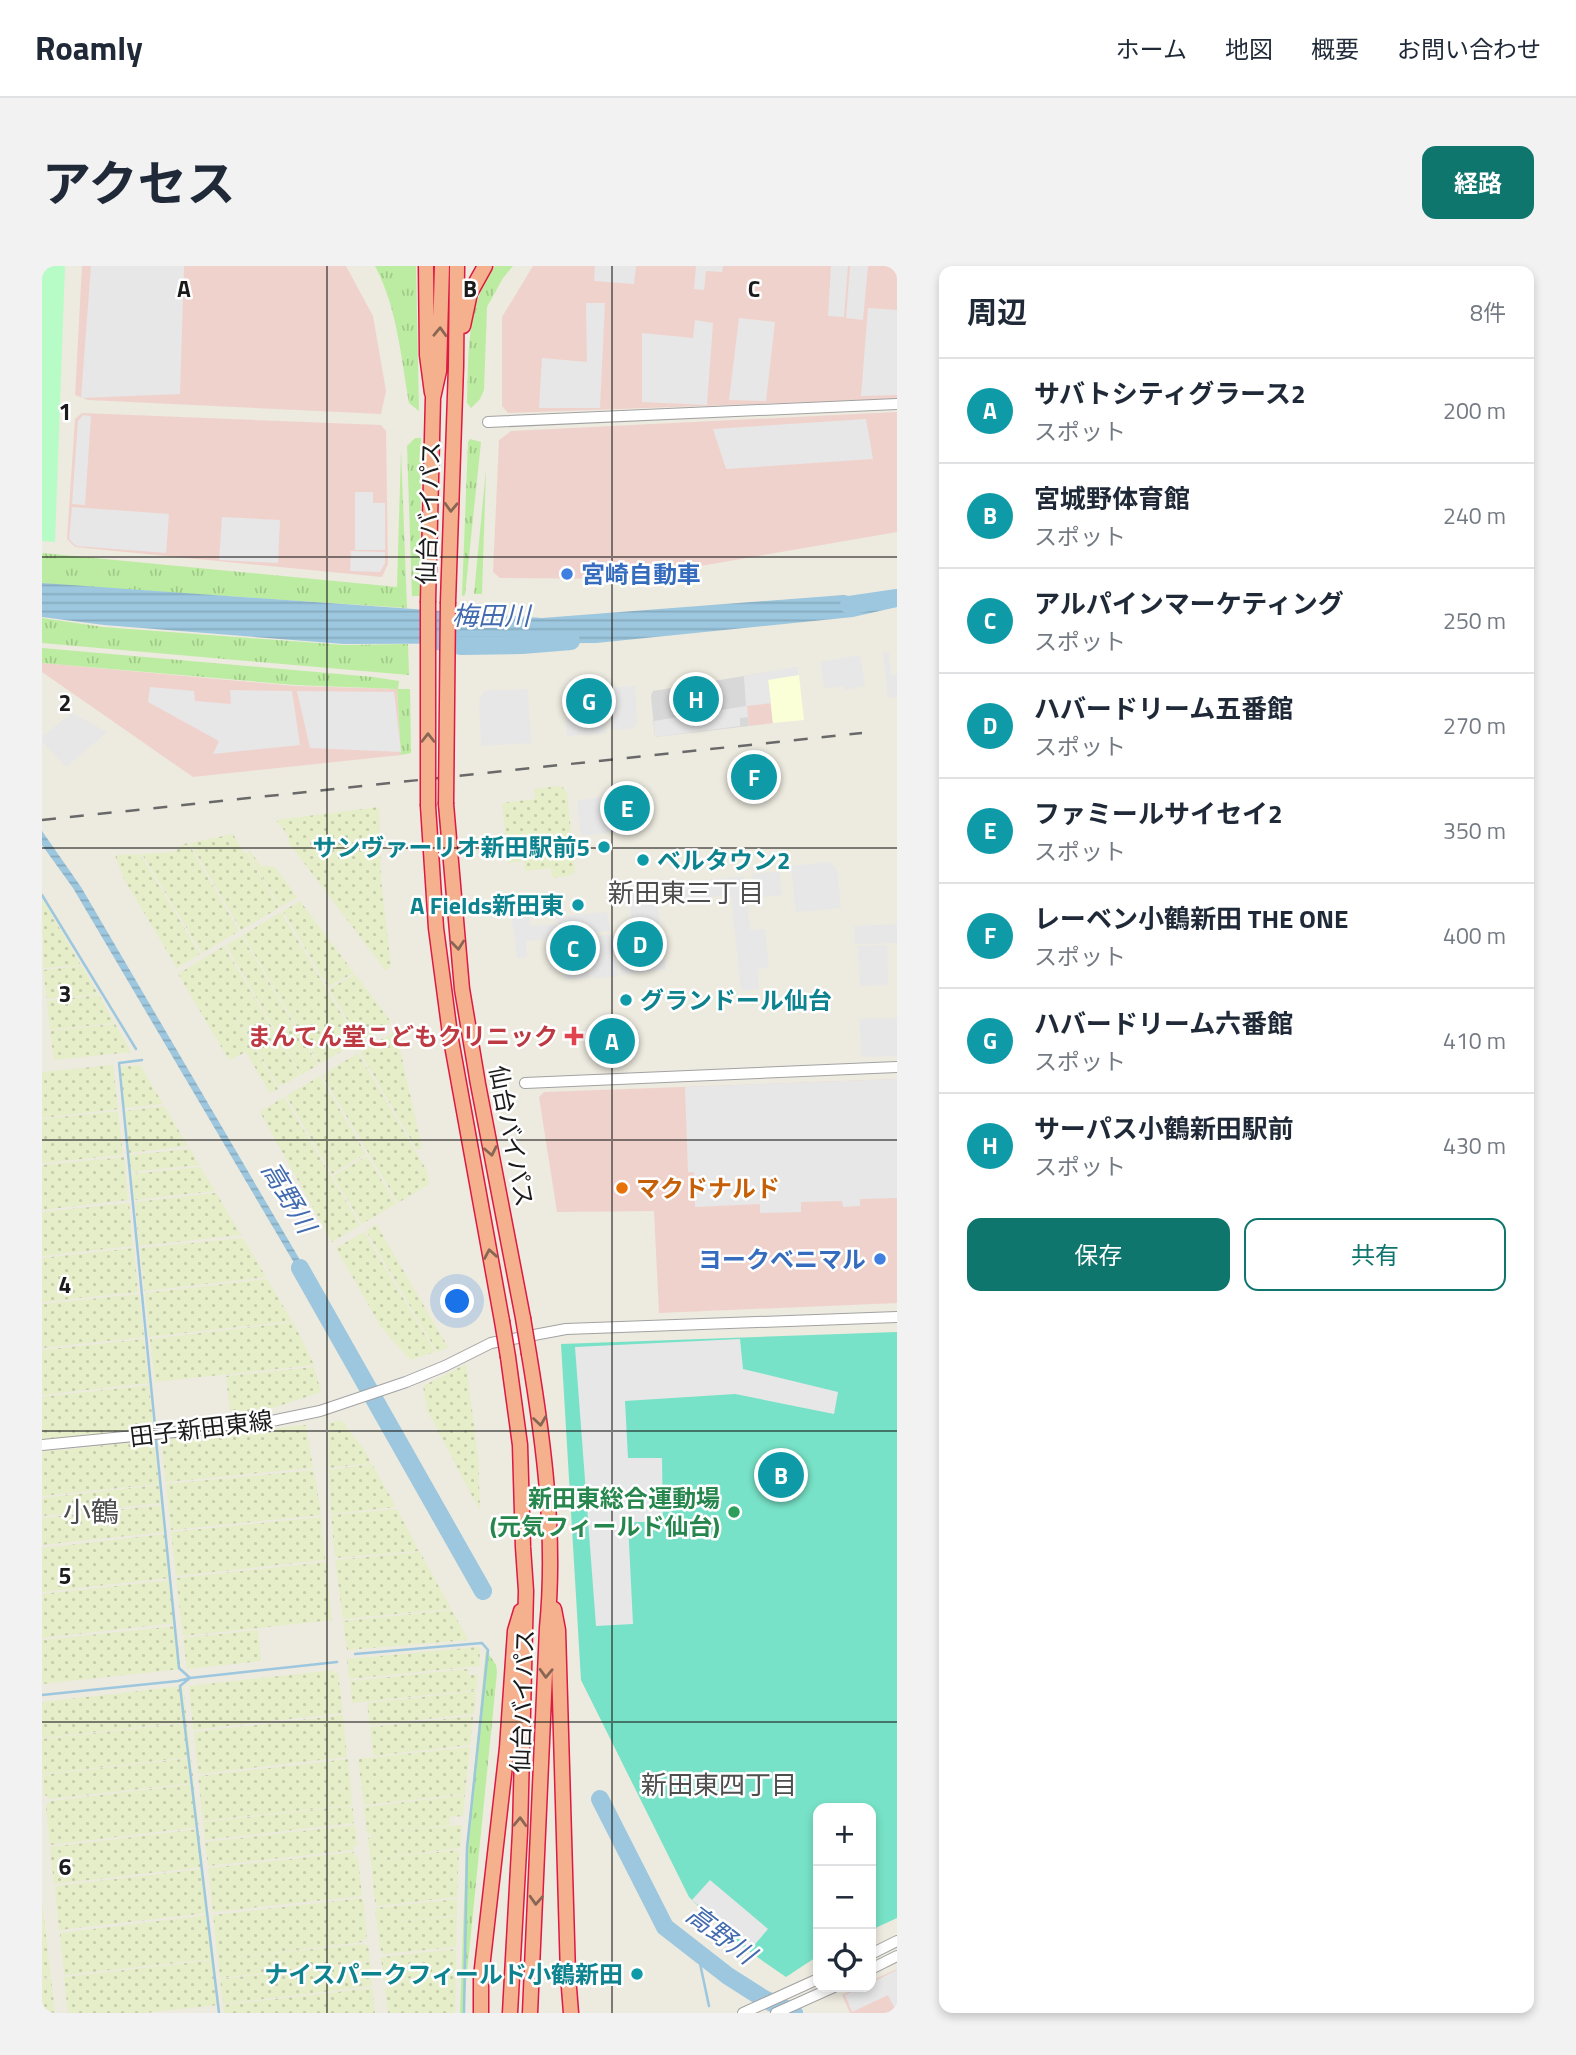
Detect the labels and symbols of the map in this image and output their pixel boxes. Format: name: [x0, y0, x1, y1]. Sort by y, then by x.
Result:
text: A: [177, 271, 191, 306]
text: B: [463, 271, 477, 306]
text: C: [748, 271, 760, 306]
one-way arrow: [432, 327, 448, 337]
text: 1: [59, 394, 71, 429]
street label: 仙台バイパス: [408, 441, 448, 585]
one-way arrow: [443, 502, 459, 513]
place label: 宮崎自動車: [581, 556, 701, 592]
marker: 宮崎自動車: [559, 566, 575, 582]
water label: 梅田川: [452, 596, 533, 635]
pin: H: [673, 673, 719, 725]
pin: G: [566, 675, 612, 727]
text: 2: [59, 685, 71, 720]
one-way arrow: [420, 732, 436, 742]
pin: F: [731, 751, 777, 803]
pin: E: [604, 782, 650, 834]
place label: サンヴァーリオ新田駅前5: [313, 829, 590, 865]
marker: サンヴァーリオ新田駅前5: [596, 839, 612, 855]
place label: ベルタウン2: [657, 842, 790, 878]
marker: ベルタウン2: [635, 852, 651, 868]
district label: 新田東三丁目: [608, 873, 764, 912]
place label: A Fields新田東: [410, 887, 564, 923]
marker: A Fields新田東: [570, 897, 586, 913]
pin: D: [617, 918, 663, 970]
pin: C: [550, 922, 596, 974]
one-way arrow: [450, 940, 465, 951]
text: 3: [59, 976, 71, 1011]
place label: グランドール仙台: [640, 982, 832, 1018]
marker: グランドール仙台: [618, 992, 634, 1008]
pin: A: [589, 1015, 635, 1067]
place label: まんてん堂こどもクリニック: [247, 1018, 558, 1054]
marker: まんてん堂こどもクリニック: [564, 1026, 584, 1046]
street label: 仙台バイパス: [481, 1062, 543, 1210]
one-way arrow: [483, 1145, 498, 1157]
water label: 高野川: [252, 1154, 327, 1243]
place label: マクドナルド: [636, 1170, 780, 1206]
marker: マクドナルド: [614, 1180, 630, 1196]
place label: ヨークベニマル: [698, 1241, 866, 1277]
one-way arrow: [483, 1248, 498, 1260]
marker: ヨークベニマル: [872, 1251, 888, 1267]
text: 4: [59, 1267, 71, 1302]
your location: [440, 1284, 474, 1318]
street label: 田子新田東線: [127, 1401, 275, 1455]
one-way arrow: [532, 1415, 547, 1427]
pin: B: [758, 1449, 804, 1501]
place label: 新田東総合運動場 (元気フィールド仙台): [490, 1480, 720, 1544]
district label: 小鶴: [63, 1490, 119, 1533]
marker: 新田東総合運動場 (元気フィールド仙台): [726, 1504, 742, 1520]
text: 5: [59, 1558, 71, 1593]
street label: 仙台バイパス: [502, 1629, 542, 1773]
one-way arrow: [538, 1667, 553, 1678]
district label: 新田東四丁目: [641, 1765, 797, 1804]
one-way arrow: [512, 1817, 527, 1828]
text: 6: [59, 1849, 72, 1884]
one-way arrow: [528, 1895, 543, 1906]
water label: 高野川: [678, 1895, 766, 1975]
place label: ナイスパークフィールド小鶴新田: [264, 1956, 623, 1992]
marker: ナイスパークフィールド小鶴新田: [629, 1966, 645, 1982]

